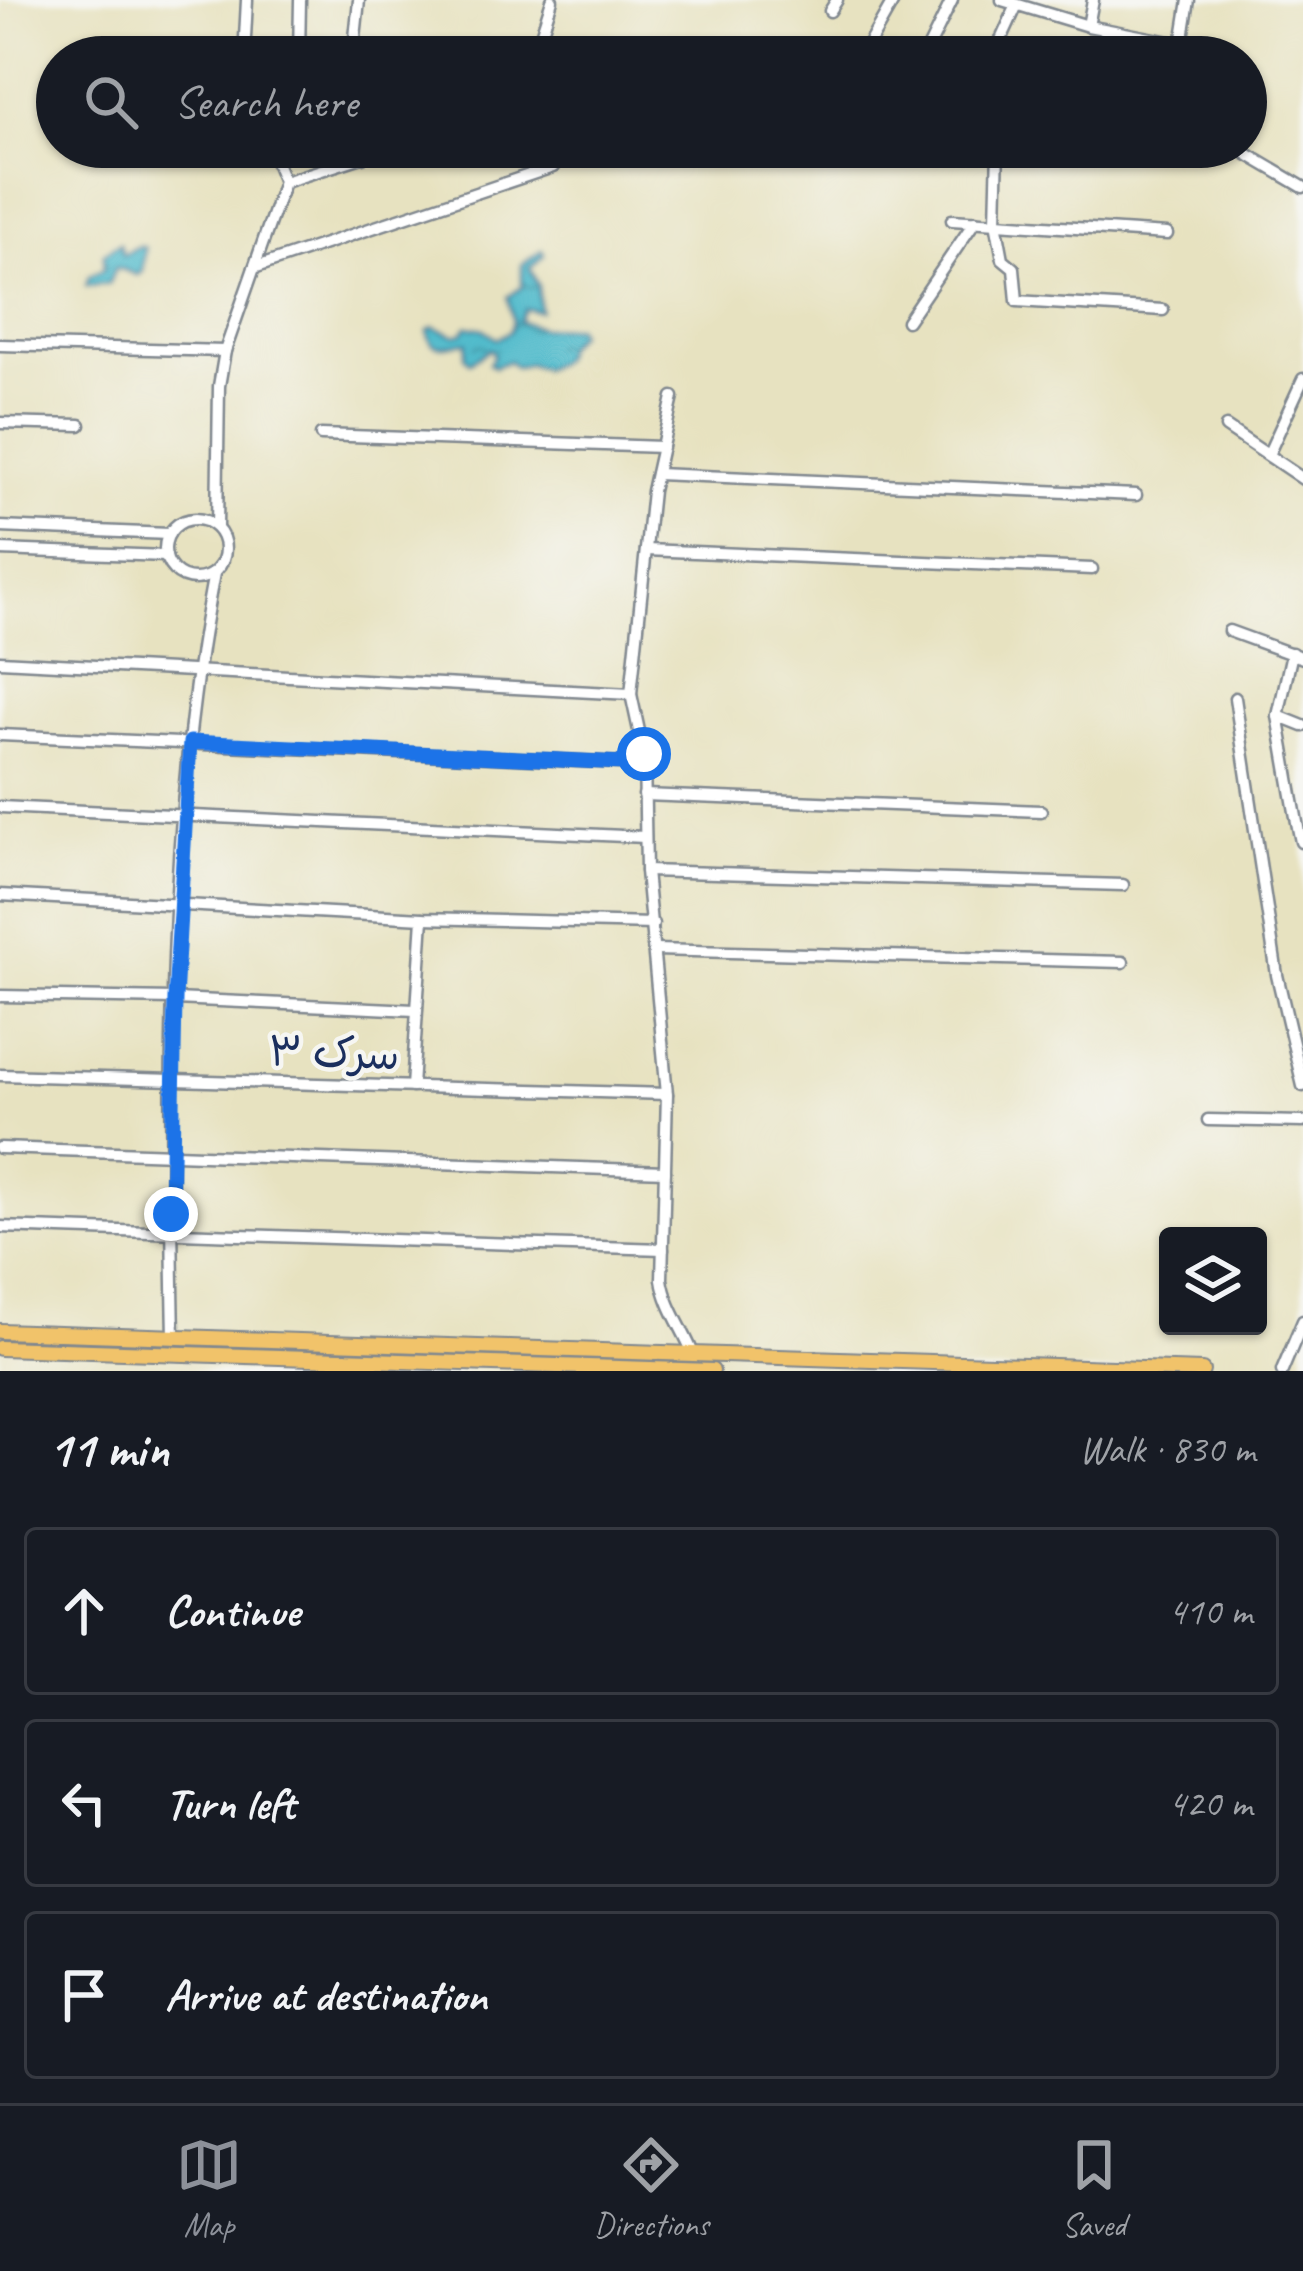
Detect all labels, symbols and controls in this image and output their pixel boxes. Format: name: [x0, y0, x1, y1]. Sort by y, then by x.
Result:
search box: [36, 36, 1267, 168]
icon: search: [78, 69, 144, 135]
text: Search here: [174, 74, 357, 131]
route start: [617, 727, 671, 781]
street label: سرک ۳: [268, 1025, 400, 1082]
route end: [144, 1187, 198, 1241]
map controls: [1159, 1227, 1267, 1335]
button: layers: [1159, 1227, 1267, 1335]
text: 11 min: [48, 1417, 169, 1481]
text: Walk · 830 m: [1079, 1425, 1255, 1474]
icon: ahead: [51, 1578, 117, 1644]
text: Continue: [165, 1583, 299, 1640]
text: 410 m: [1168, 1587, 1252, 1636]
icon: left: [51, 1770, 117, 1836]
text: Turn left: [165, 1775, 295, 1832]
text: 420 m: [1168, 1779, 1252, 1828]
icon: arrive: [51, 1962, 117, 2028]
text: Arrive at destination: [165, 1967, 487, 2024]
tab: Map: [176, 2132, 242, 2246]
tab: Directions: [594, 2132, 709, 2246]
tab: Saved: [1061, 2132, 1127, 2246]

